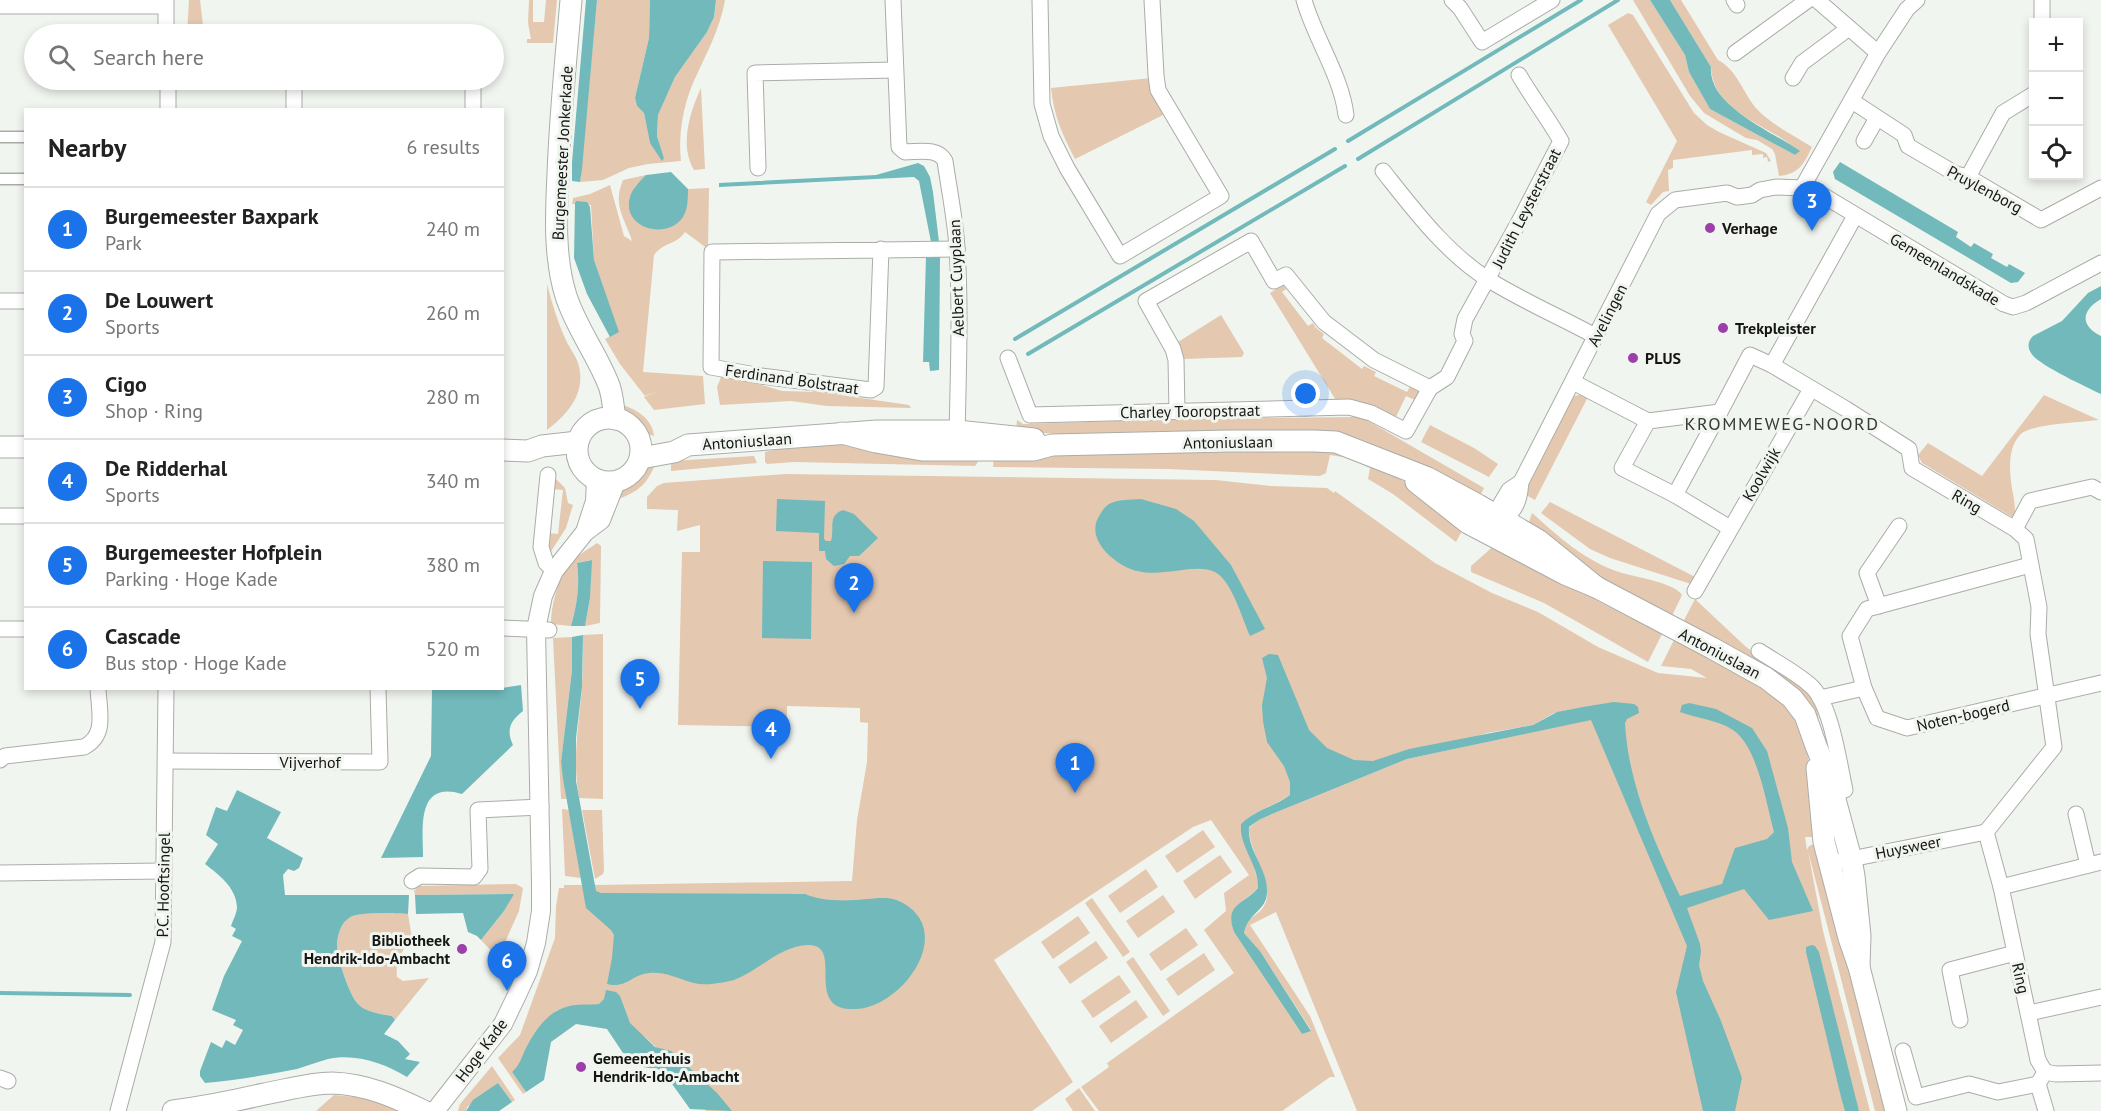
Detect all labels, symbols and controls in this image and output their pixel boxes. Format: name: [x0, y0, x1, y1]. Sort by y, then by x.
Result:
map controls: [2029, 18, 2083, 180]
button: +: [2029, 18, 2083, 72]
search box: [24, 24, 504, 90]
icon: search: [45, 41, 78, 74]
text: Search here: [93, 43, 204, 71]
street label: Burgemeester Jonkerkade: [547, 65, 577, 241]
button: −: [2029, 72, 2083, 126]
button: locate: [2029, 126, 2083, 180]
text: Nearby: [48, 131, 126, 164]
text: 6 results: [407, 134, 480, 160]
street label: Judith Leysterstraat: [1487, 144, 1565, 272]
street label: Pruylenborg: [1944, 161, 2026, 217]
pin: 3: [1792, 182, 1832, 231]
text: Burgemeester Baxpark: [105, 202, 319, 230]
text: 1: [62, 216, 73, 242]
text: 240 m: [426, 216, 480, 242]
place label: Verhage: [1721, 218, 1778, 238]
street label: Aelbert Cuyplaan: [944, 219, 968, 337]
marker: Verhage: [1703, 221, 1717, 235]
street label: Gemeenlandskade: [1886, 228, 2004, 310]
text: Park: [105, 230, 142, 256]
street label: Avelingen: [1583, 280, 1631, 350]
text: De Louwert: [105, 286, 213, 314]
text: 2: [62, 300, 73, 326]
text: 260 m: [426, 300, 480, 326]
text: Sports: [105, 314, 160, 340]
place label: Trekpleister: [1735, 318, 1816, 338]
marker: Trekpleister: [1716, 321, 1730, 335]
place label: PLUS: [1645, 348, 1681, 368]
marker: PLUS: [1626, 351, 1640, 365]
street label: Ferdinand Bolstraat: [724, 360, 861, 398]
text: Cigo: [105, 370, 147, 398]
your location: [1291, 379, 1320, 408]
text: 3: [62, 384, 73, 410]
text: 280 m: [426, 384, 480, 410]
text: Shop · Ring: [105, 398, 203, 424]
street label: Charley Tooropstraat: [1120, 400, 1261, 422]
district label: KROMMEWEG-NOORD: [1684, 412, 1880, 435]
street label: Antoniuslaan: [702, 428, 792, 454]
street label: Antoniuslaan: [1183, 431, 1273, 453]
street label: Koolwijk: [1738, 443, 1785, 504]
text: De Ridderhal: [105, 454, 227, 482]
text: 4: [62, 468, 73, 494]
text: 340 m: [426, 468, 480, 494]
text: Sports: [105, 482, 160, 508]
street label: Ring: [1949, 485, 1985, 517]
text: Burgemeester Hofplein: [105, 538, 322, 566]
text: 5: [62, 552, 73, 578]
text: 380 m: [426, 552, 480, 578]
pin: 2: [834, 564, 874, 613]
text: Parking · Hoge Kade: [105, 566, 278, 592]
text: Cascade: [105, 622, 181, 650]
street label: Antoniuslaan: [1676, 623, 1764, 683]
text: 6: [62, 636, 73, 662]
text: 520 m: [426, 636, 480, 662]
text: Bus stop · Hoge Kade: [105, 650, 287, 676]
pin: 5: [620, 660, 660, 709]
street label: Noten-bogerd: [1914, 695, 2012, 735]
pin: 4: [752, 710, 790, 759]
pin: 1: [1056, 744, 1094, 793]
street label: Vijverhof: [279, 752, 341, 772]
street label: Huysweer: [1873, 831, 1943, 863]
street label: P.C. Hooftsingel: [152, 832, 174, 938]
place label: Bibliotheek Hendrik-Ido-Ambacht: [304, 930, 450, 968]
marker: Bibliotheek Hendrik-Ido-Ambacht: [455, 942, 469, 956]
pin: 6: [488, 942, 526, 991]
street label: Ring: [2008, 961, 2034, 995]
street label: Hoge Kade: [451, 1014, 511, 1086]
place label: Gemeentehuis Hendrik-Ido-Ambacht: [593, 1048, 740, 1086]
marker: Gemeentehuis Hendrik-Ido-Ambacht: [574, 1060, 588, 1074]

